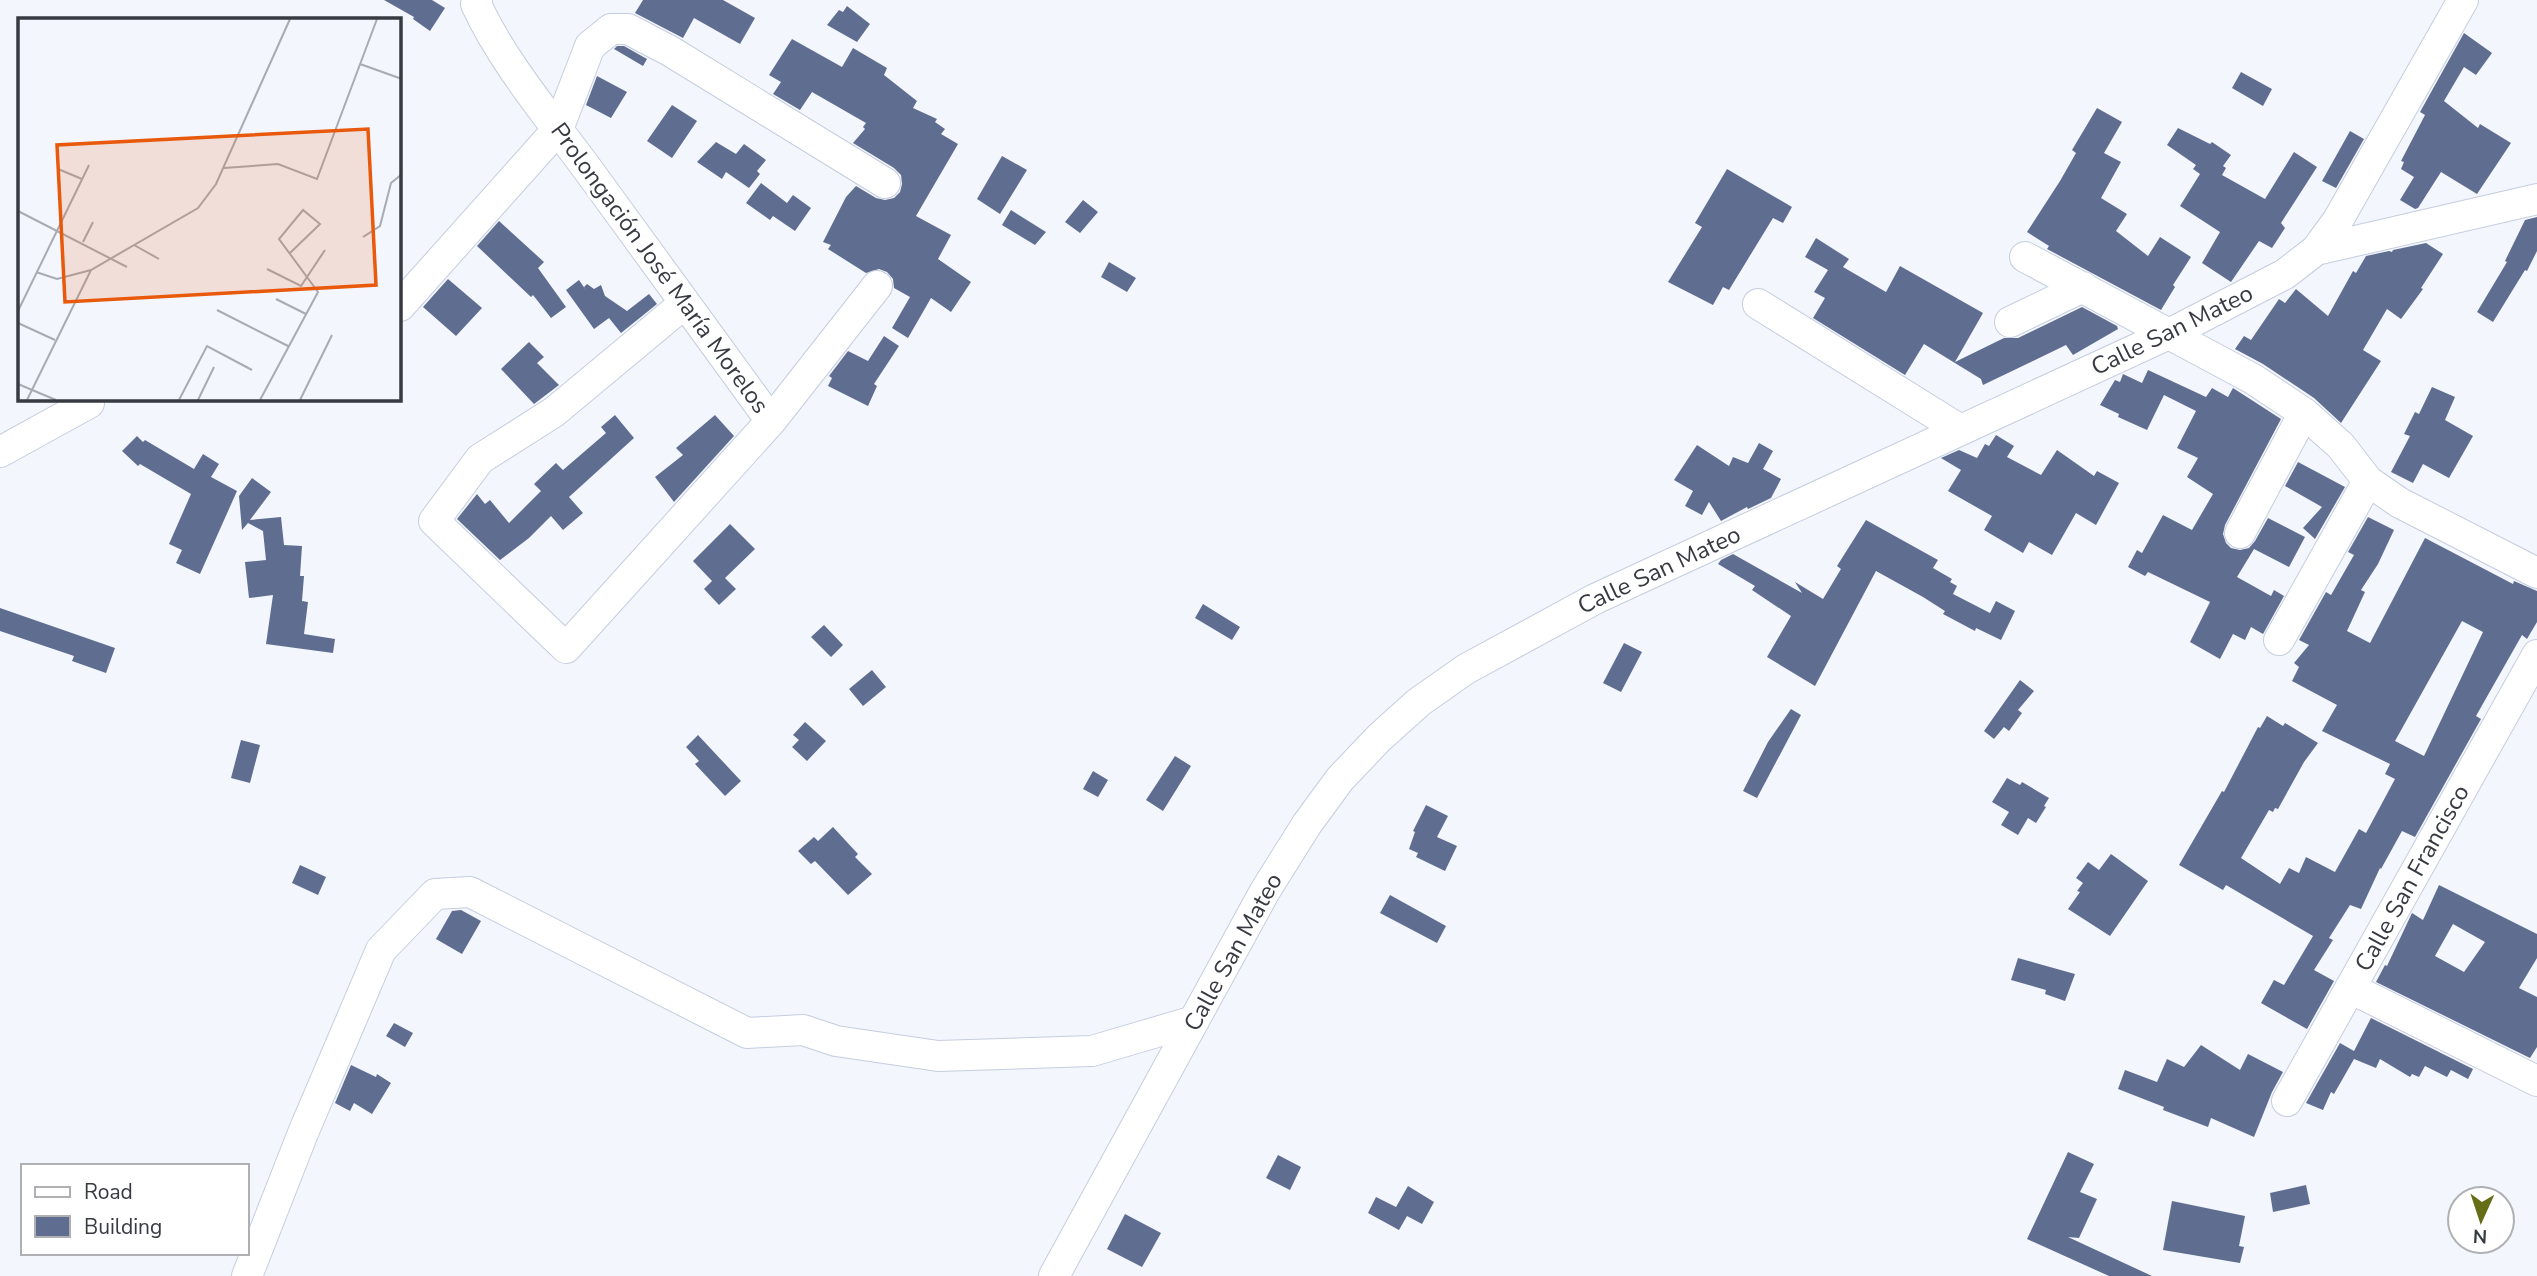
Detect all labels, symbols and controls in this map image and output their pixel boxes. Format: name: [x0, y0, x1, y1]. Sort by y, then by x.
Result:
inset map: [18, 18, 401, 401]
street label: Prolongación José María Morelos: [544, 116, 776, 420]
street label: Calle San Mateo: [2086, 277, 2258, 383]
street label: Calle San Mateo: [1572, 518, 1746, 622]
street label: Calle San Francisco: [2347, 779, 2477, 977]
street label: Calle San Mateo: [1176, 867, 1290, 1037]
legend: [21, 1164, 248, 1255]
text: Road: [84, 1178, 133, 1206]
north arrow: [2446, 1185, 2516, 1255]
text: Building: [84, 1213, 162, 1241]
text: N: [2472, 1223, 2488, 1249]

